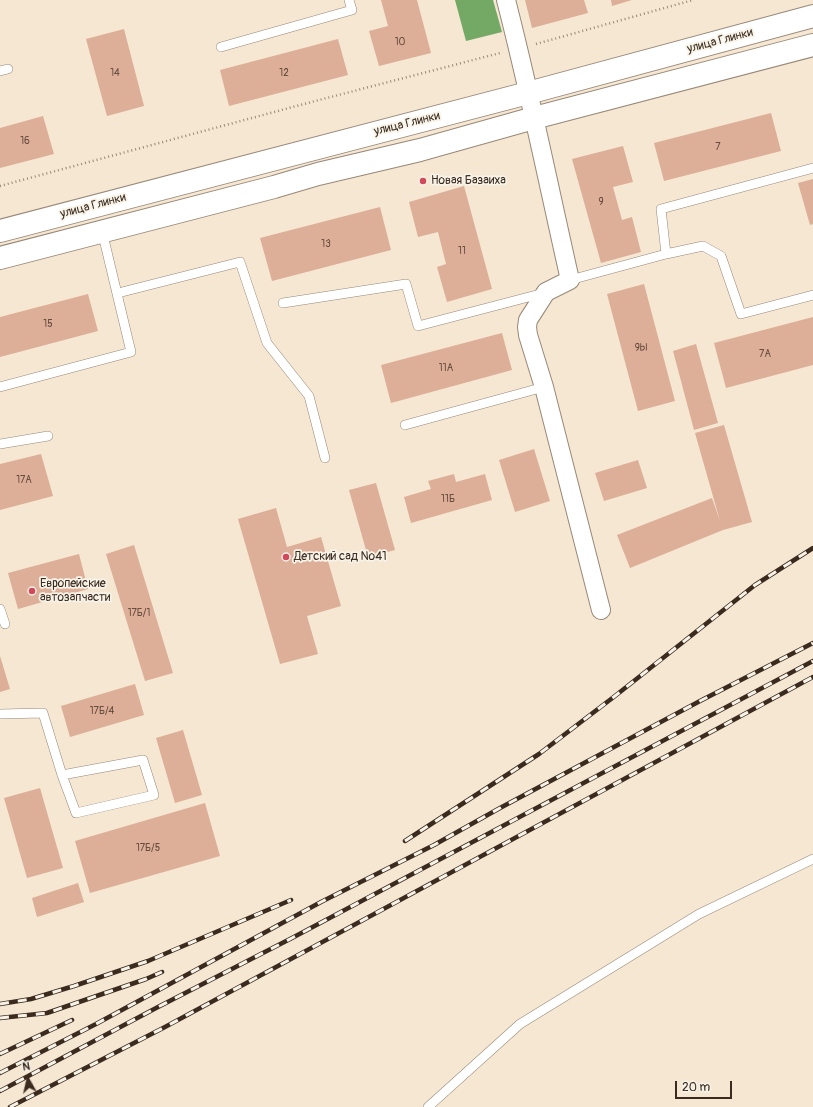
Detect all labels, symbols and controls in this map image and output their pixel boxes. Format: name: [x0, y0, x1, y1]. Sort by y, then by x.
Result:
street label: улица Глинки: [686, 25, 754, 57]
house number: 10: [395, 36, 405, 48]
house number: 14: [110, 67, 120, 79]
house number: 12: [279, 67, 289, 79]
street label: улица Глинки: [373, 109, 441, 139]
house number: 16: [20, 135, 30, 147]
house number: 7: [715, 141, 721, 153]
place label: Новая Базаиха: [431, 174, 506, 188]
marker: Новая Базаиха: [418, 176, 428, 186]
street label: улица Глинки: [59, 190, 127, 222]
house number: 9: [598, 196, 604, 208]
house number: 13: [321, 238, 331, 250]
house number: 11: [458, 245, 466, 257]
house number: 15: [43, 318, 53, 330]
house number: 9Ы: [635, 342, 647, 354]
house number: 7А: [759, 348, 771, 360]
house number: 11А: [439, 362, 453, 374]
house number: 17А: [16, 474, 32, 486]
house number: 11Б: [441, 493, 455, 505]
place label: Детский сад №41: [294, 550, 387, 564]
marker: Детский сад №41: [281, 552, 291, 562]
place label: Европейские автозапчасти: [40, 577, 110, 605]
marker: Европейские автозапчасти: [27, 586, 37, 596]
house number: 17Б/1: [128, 607, 150, 619]
house number: 17Б/4: [90, 705, 114, 717]
house number: 17Б/5: [136, 842, 160, 854]
north arrow: [8, 1059, 48, 1099]
text: N: [22, 1060, 31, 1074]
scale bar: [677, 1073, 734, 1099]
text: 20 m: [682, 1080, 710, 1095]

